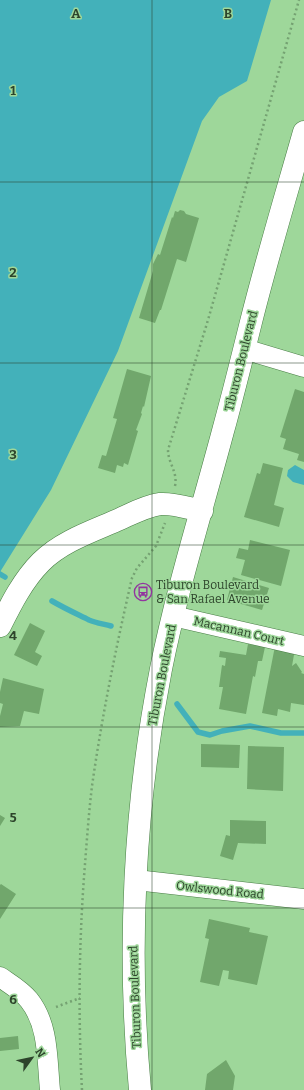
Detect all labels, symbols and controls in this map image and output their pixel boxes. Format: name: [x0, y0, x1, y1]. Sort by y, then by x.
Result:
text: A: [71, 6, 81, 21]
text: B: [224, 6, 232, 21]
text: 1: [10, 83, 16, 98]
text: 2: [9, 265, 17, 280]
street label: Tiburon Boulevard: [222, 309, 260, 413]
text: 3: [9, 447, 17, 462]
place label: Tiburon Boulevard & San Rafael Avenue: [156, 578, 270, 606]
bus stop icon: Tiburon Boulevard & San Rafael Avenue: [133, 582, 153, 602]
street label: Macannan Court: [192, 614, 286, 648]
street label: Tiburon Boulevard: [145, 623, 179, 727]
text: 4: [9, 628, 17, 643]
text: 5: [9, 810, 17, 825]
street label: Owlswood Road: [175, 878, 265, 902]
street label: Tiburon Boulevard: [126, 945, 144, 1049]
text: 6: [9, 992, 17, 1007]
north arrow: [12, 1038, 52, 1078]
text: N: [32, 1046, 48, 1060]

